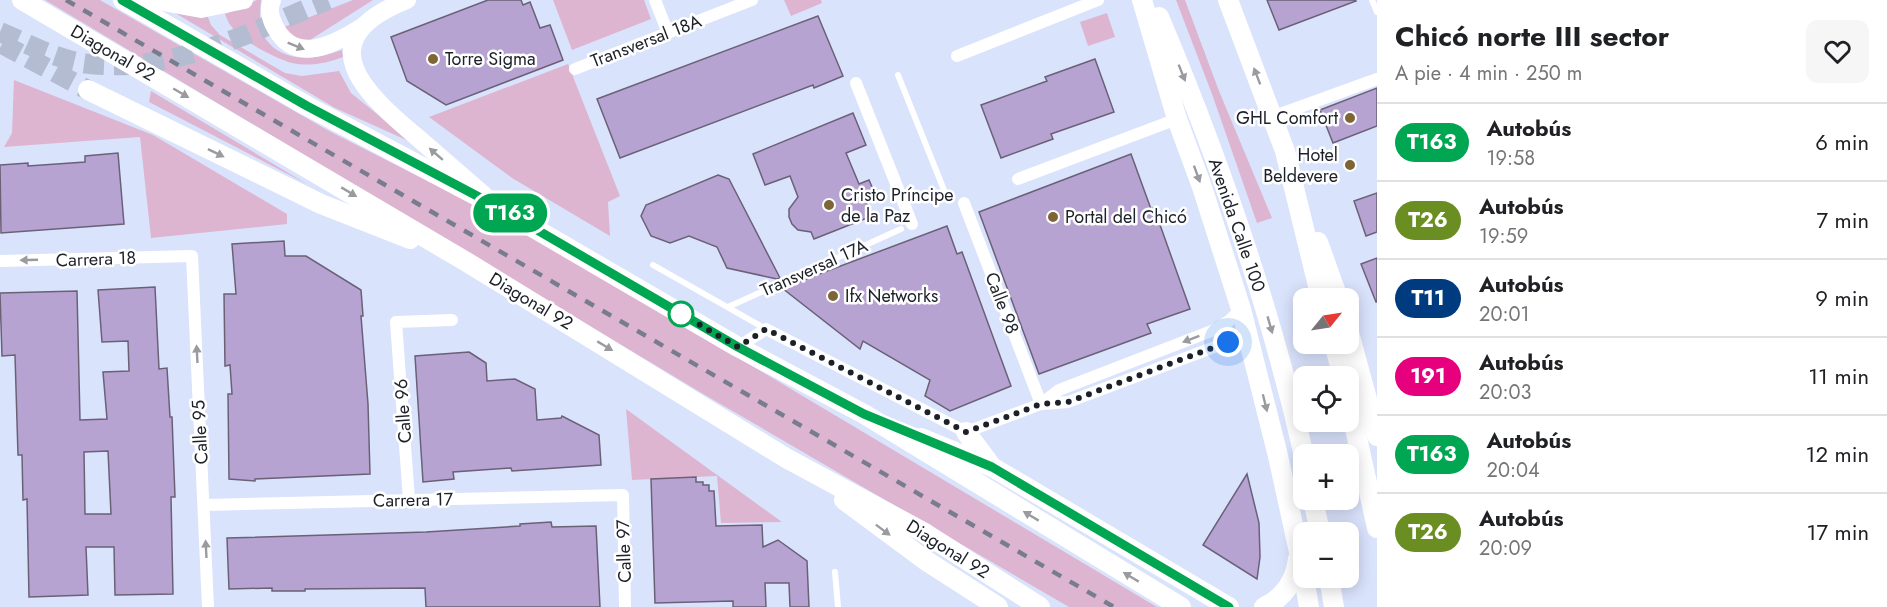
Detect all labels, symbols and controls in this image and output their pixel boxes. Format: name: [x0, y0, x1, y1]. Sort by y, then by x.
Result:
street label: Transversal 18A: [587, 8, 705, 74]
text: Chicó norte III sector: [1395, 16, 1669, 57]
street label: Diagonal 92: [66, 18, 160, 88]
button: heart: [1806, 20, 1869, 83]
one-way arrow: [288, 41, 306, 51]
place label: Torre Sigma: [445, 46, 536, 72]
marker: Torre Sigma: [426, 52, 440, 66]
text: A pie · 4 min · 250 m: [1395, 59, 1582, 88]
one-way arrow: [1177, 65, 1187, 83]
one-way arrow: [1251, 67, 1261, 85]
one-way arrow: [173, 88, 189, 99]
place label: GHL Comfort: [1236, 105, 1339, 131]
marker: GHL Comfort: [1343, 111, 1357, 125]
text: Autobús: [1487, 112, 1571, 144]
text: 6 min: [1815, 126, 1869, 158]
text: T163: [1407, 127, 1457, 157]
place label: Hotel Beldevere: [1263, 142, 1338, 189]
text: 19:58: [1487, 144, 1535, 173]
one-way arrow: [207, 148, 224, 157]
one-way arrow: [429, 148, 444, 161]
street label: Avenida Calle 100: [1202, 155, 1272, 296]
marker: Hotel Beldevere: [1343, 158, 1357, 172]
one-way arrow: [1193, 165, 1203, 183]
place label: Cristo Príncipe de la Paz: [841, 182, 954, 229]
one-way arrow: [341, 187, 357, 198]
text: Autobús: [1479, 190, 1564, 222]
line badge: T163: [468, 194, 552, 232]
text: T163: [485, 198, 535, 228]
marker: Cristo Príncipe de la Paz: [822, 198, 836, 212]
place label: Portal del Chicó: [1065, 204, 1187, 230]
text: 7 min: [1816, 204, 1869, 236]
text: T26: [1408, 205, 1448, 235]
marker: Portal del Chicó: [1046, 210, 1060, 224]
text: 19:59: [1479, 222, 1528, 251]
street label: Transversal 17A: [756, 233, 872, 303]
street label: Carrera 18: [55, 245, 137, 273]
one-way arrow: [19, 256, 38, 265]
street label: Diagonal 92: [484, 266, 578, 336]
street label: Calle 98: [978, 268, 1026, 338]
text: Autobús: [1479, 268, 1564, 300]
text: 9 min: [1815, 282, 1869, 314]
place label: Ifx Networks: [845, 283, 938, 309]
text: T11: [1411, 283, 1445, 313]
north arrow: [1293, 288, 1359, 354]
map controls: [1293, 288, 1359, 588]
marker: Ifx Networks: [826, 289, 840, 303]
text: 20:01: [1479, 300, 1529, 329]
unlabelled marker: [668, 301, 694, 327]
one-way arrow: [1266, 316, 1275, 334]
your location: [1213, 327, 1243, 357]
one-way arrow: [1182, 335, 1200, 344]
one-way arrow: [597, 340, 613, 351]
one-way arrow: [192, 344, 201, 363]
text: Autobús: [1479, 346, 1564, 378]
text: 11 min: [1808, 360, 1869, 392]
text: 191: [1410, 361, 1446, 391]
button: locate: [1293, 366, 1359, 432]
street label: Calle 96: [388, 378, 418, 444]
text: 20:03: [1479, 378, 1531, 407]
one-way arrow: [1261, 394, 1271, 413]
street label: Calle 95: [185, 399, 215, 465]
text: Autobús: [1487, 424, 1571, 456]
text: 12 min: [1806, 438, 1869, 470]
text: T163: [1407, 439, 1457, 469]
button: +: [1293, 444, 1359, 510]
text: 20:04: [1487, 456, 1540, 485]
street label: Carrera 17: [373, 486, 454, 514]
text: Autobús: [1479, 502, 1564, 534]
one-way arrow: [1023, 511, 1039, 522]
street label: Diagonal 92: [901, 513, 995, 585]
text: 17 min: [1807, 516, 1869, 548]
text: T26: [1408, 517, 1448, 547]
street label: Calle 97: [610, 518, 638, 583]
button: −: [1293, 522, 1359, 588]
one-way arrow: [876, 524, 891, 536]
text: 20:09: [1479, 534, 1532, 563]
one-way arrow: [201, 539, 210, 558]
one-way arrow: [1122, 572, 1139, 582]

